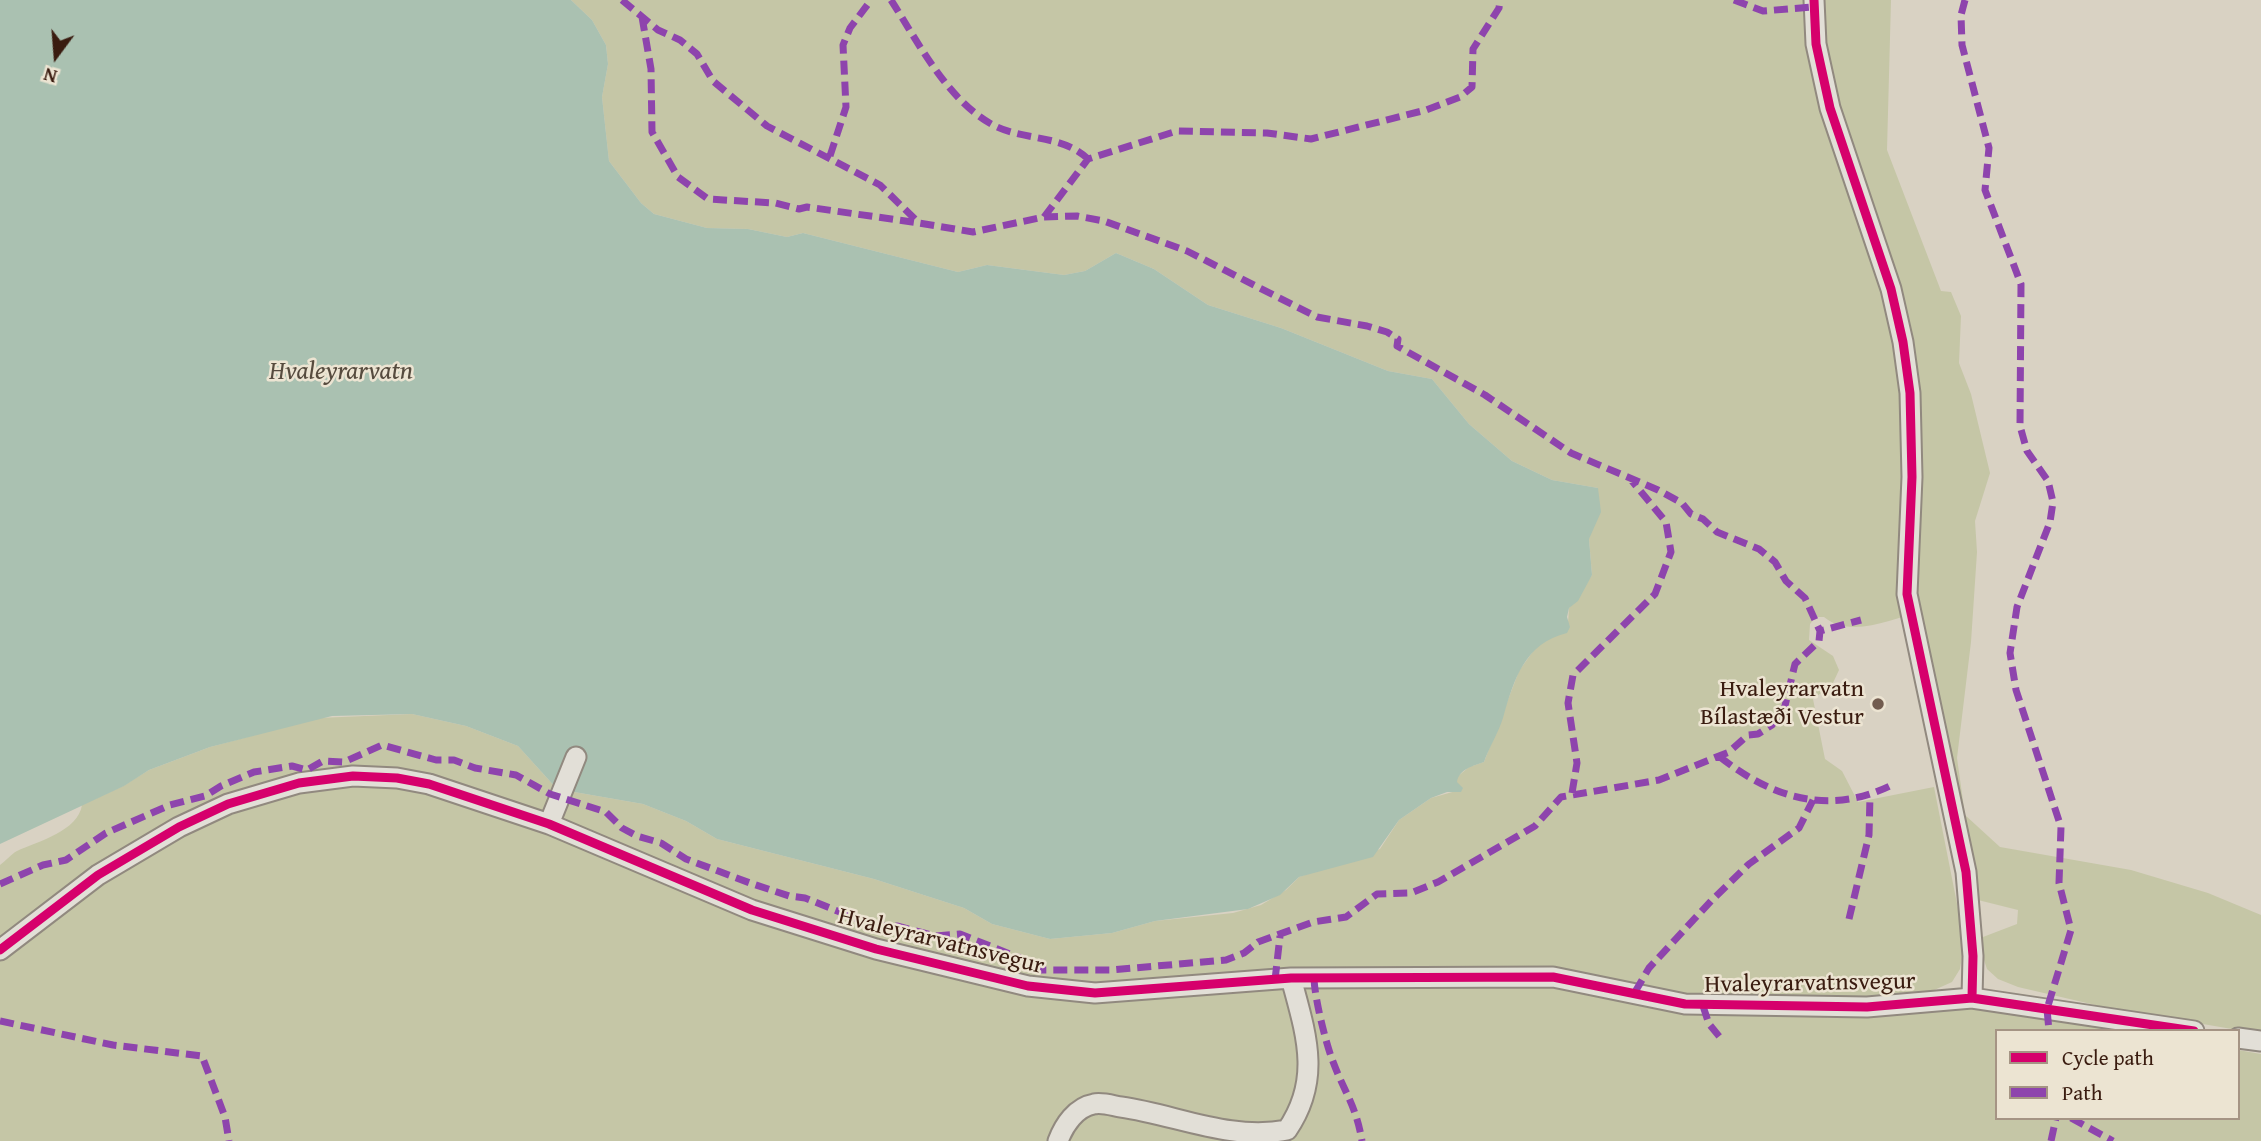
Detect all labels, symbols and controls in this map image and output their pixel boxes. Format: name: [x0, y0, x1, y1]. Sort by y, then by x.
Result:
north arrow: [21, 21, 91, 91]
text: N: [40, 61, 60, 91]
water label: Hvaleyrarvatn: [269, 356, 413, 388]
place label: Hvaleyrarvatn Bílastæði Vestur: [1700, 676, 1864, 732]
marker: Hvaleyrarvatn Bílastæði Vestur: [1870, 696, 1886, 712]
street label: Hvaleyrarvatnsvegur: [835, 902, 1047, 982]
street label: Hvaleyrarvatnsvegur: [1704, 968, 1916, 1000]
legend: [1995, 1029, 2240, 1120]
text: Cycle path: [2062, 1042, 2154, 1073]
text: Path: [2062, 1077, 2102, 1108]

